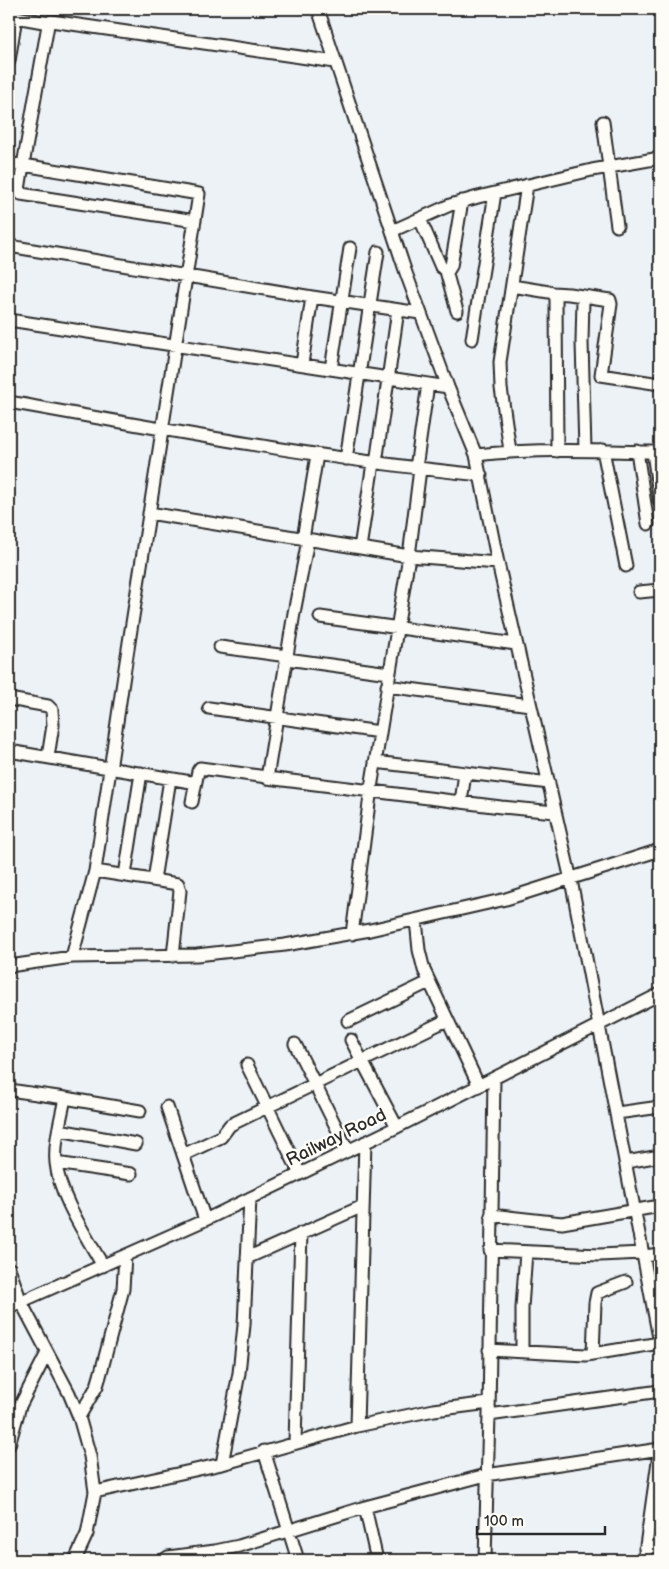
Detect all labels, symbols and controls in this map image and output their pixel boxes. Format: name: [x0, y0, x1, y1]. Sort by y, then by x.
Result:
street label: Railway Road: [283, 1104, 390, 1171]
scale bar: [477, 1504, 604, 1536]
text: 100 m: [484, 1512, 524, 1531]

